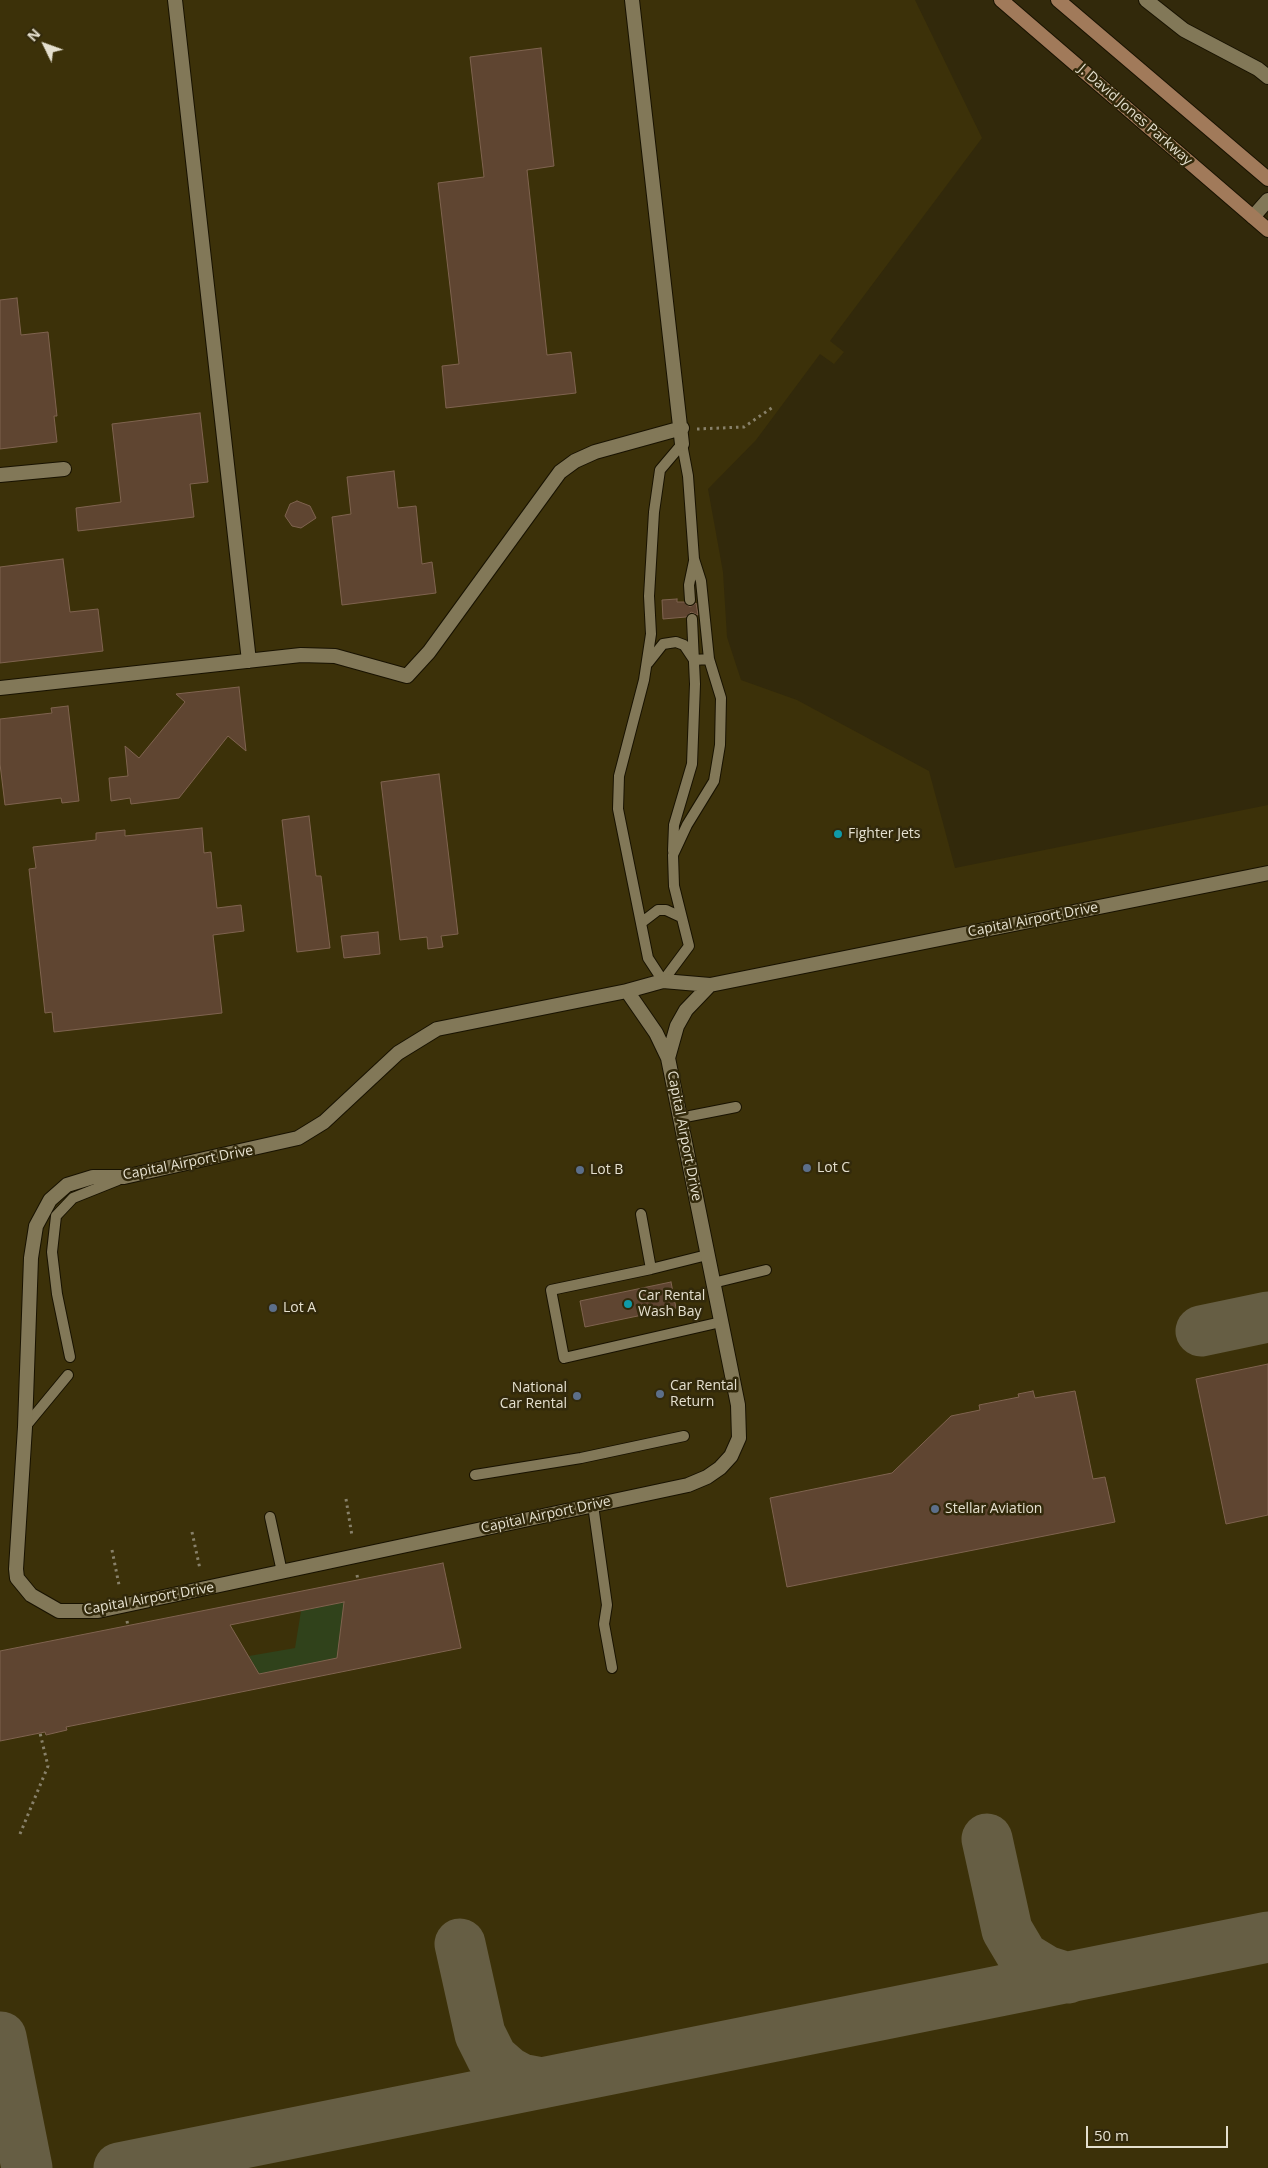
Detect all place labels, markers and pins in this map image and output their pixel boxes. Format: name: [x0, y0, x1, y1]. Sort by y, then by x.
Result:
place label: Fighter Jets: [848, 826, 920, 842]
marker: Fighter Jets: [832, 828, 844, 840]
place label: Lot C: [817, 1160, 850, 1176]
place label: Lot B: [590, 1162, 623, 1178]
marker: Lot C: [801, 1162, 813, 1174]
marker: Lot B: [574, 1164, 586, 1176]
place label: Car Rental Wash Bay: [638, 1288, 705, 1320]
marker: Car Rental Wash Bay: [622, 1298, 634, 1310]
place label: Lot A: [283, 1300, 316, 1316]
marker: Lot A: [267, 1302, 279, 1314]
place label: Car Rental Return: [670, 1378, 737, 1410]
place label: National Car Rental: [500, 1380, 567, 1412]
marker: Car Rental Return: [654, 1388, 666, 1400]
marker: National Car Rental: [571, 1390, 583, 1402]
place label: Stellar Aviation: [945, 1501, 1042, 1517]
marker: Stellar Aviation: [929, 1503, 941, 1515]

